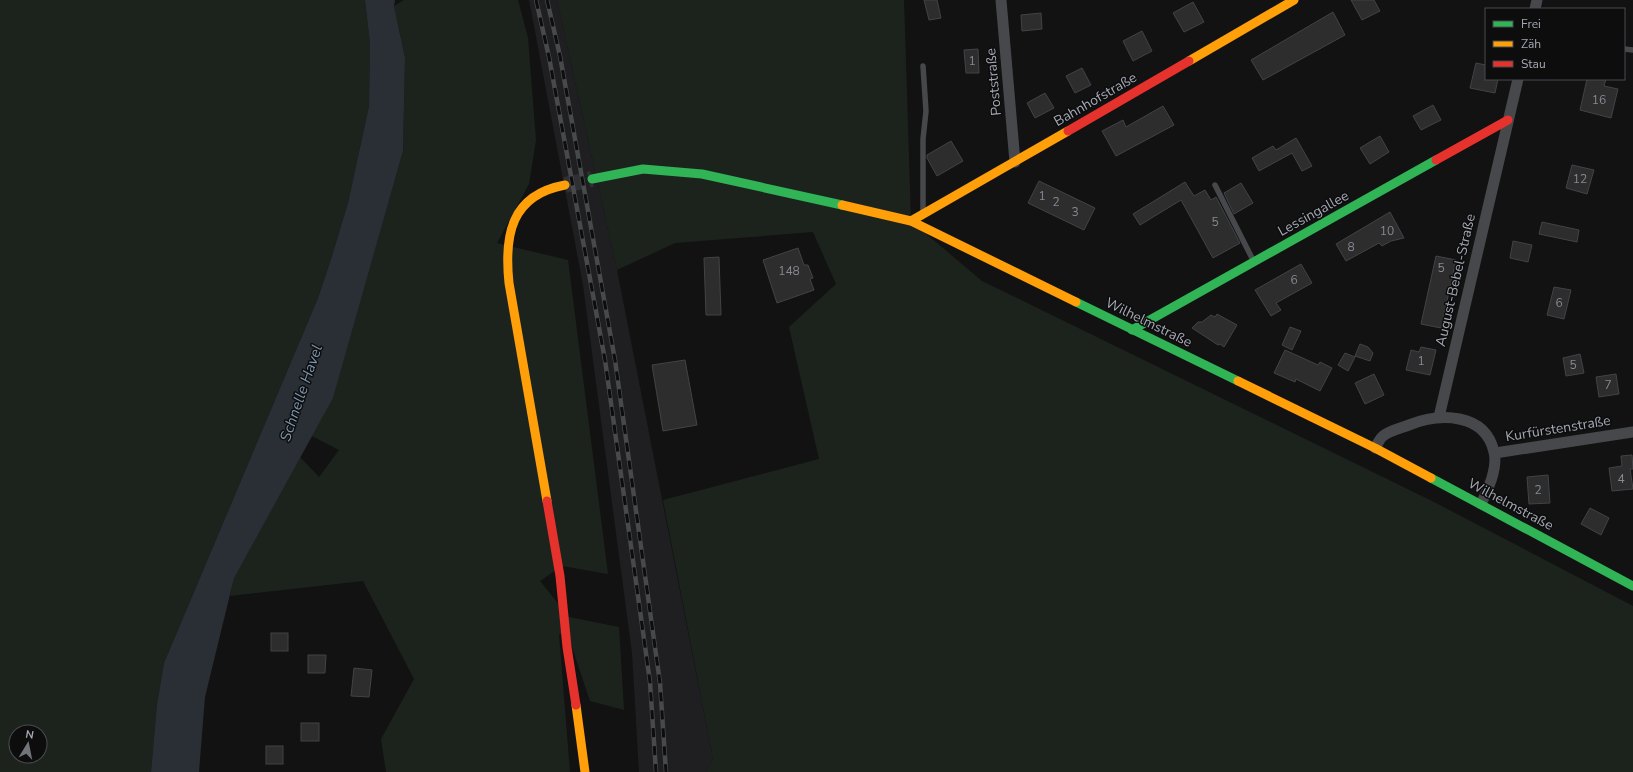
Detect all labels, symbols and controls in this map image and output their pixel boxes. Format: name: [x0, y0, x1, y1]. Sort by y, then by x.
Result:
legend: [1485, 8, 1625, 80]
text: Frei: [1521, 16, 1541, 32]
text: Zäh: [1521, 36, 1541, 52]
street label: Poststraße: [981, 47, 1006, 117]
house number: 1: [968, 53, 976, 69]
text: Stau: [1521, 56, 1546, 72]
street label: Bahnhofstraße: [1050, 68, 1140, 131]
house number: 16: [1592, 92, 1606, 108]
house number: 12: [1573, 171, 1587, 187]
street label: Lessingallee: [1274, 186, 1352, 241]
house number: 1: [1038, 188, 1046, 204]
house number: 2: [1052, 194, 1060, 210]
house number: 3: [1071, 204, 1079, 220]
street label: August-Bebel-Straße: [1431, 212, 1480, 348]
house number: 5: [1211, 214, 1219, 230]
house number: 10: [1380, 223, 1394, 239]
house number: 8: [1347, 239, 1355, 255]
house number: 5: [1437, 260, 1445, 276]
house number: 148: [778, 263, 800, 279]
house number: 6: [1290, 272, 1298, 288]
street label: Wilhelmstraße: [1102, 293, 1195, 352]
house number: 6: [1555, 295, 1563, 311]
water label: Schnelle Havel: [275, 342, 327, 444]
house number: 1: [1417, 353, 1425, 369]
house number: 5: [1569, 357, 1577, 373]
house number: 7: [1604, 377, 1612, 393]
street label: Kurfürstenstraße: [1504, 411, 1612, 446]
house number: 4: [1617, 471, 1625, 487]
street label: Wilhelmstraße: [1465, 474, 1557, 535]
house number: 2: [1534, 482, 1542, 498]
north arrow: [8, 724, 48, 764]
text: N: [24, 727, 35, 743]

